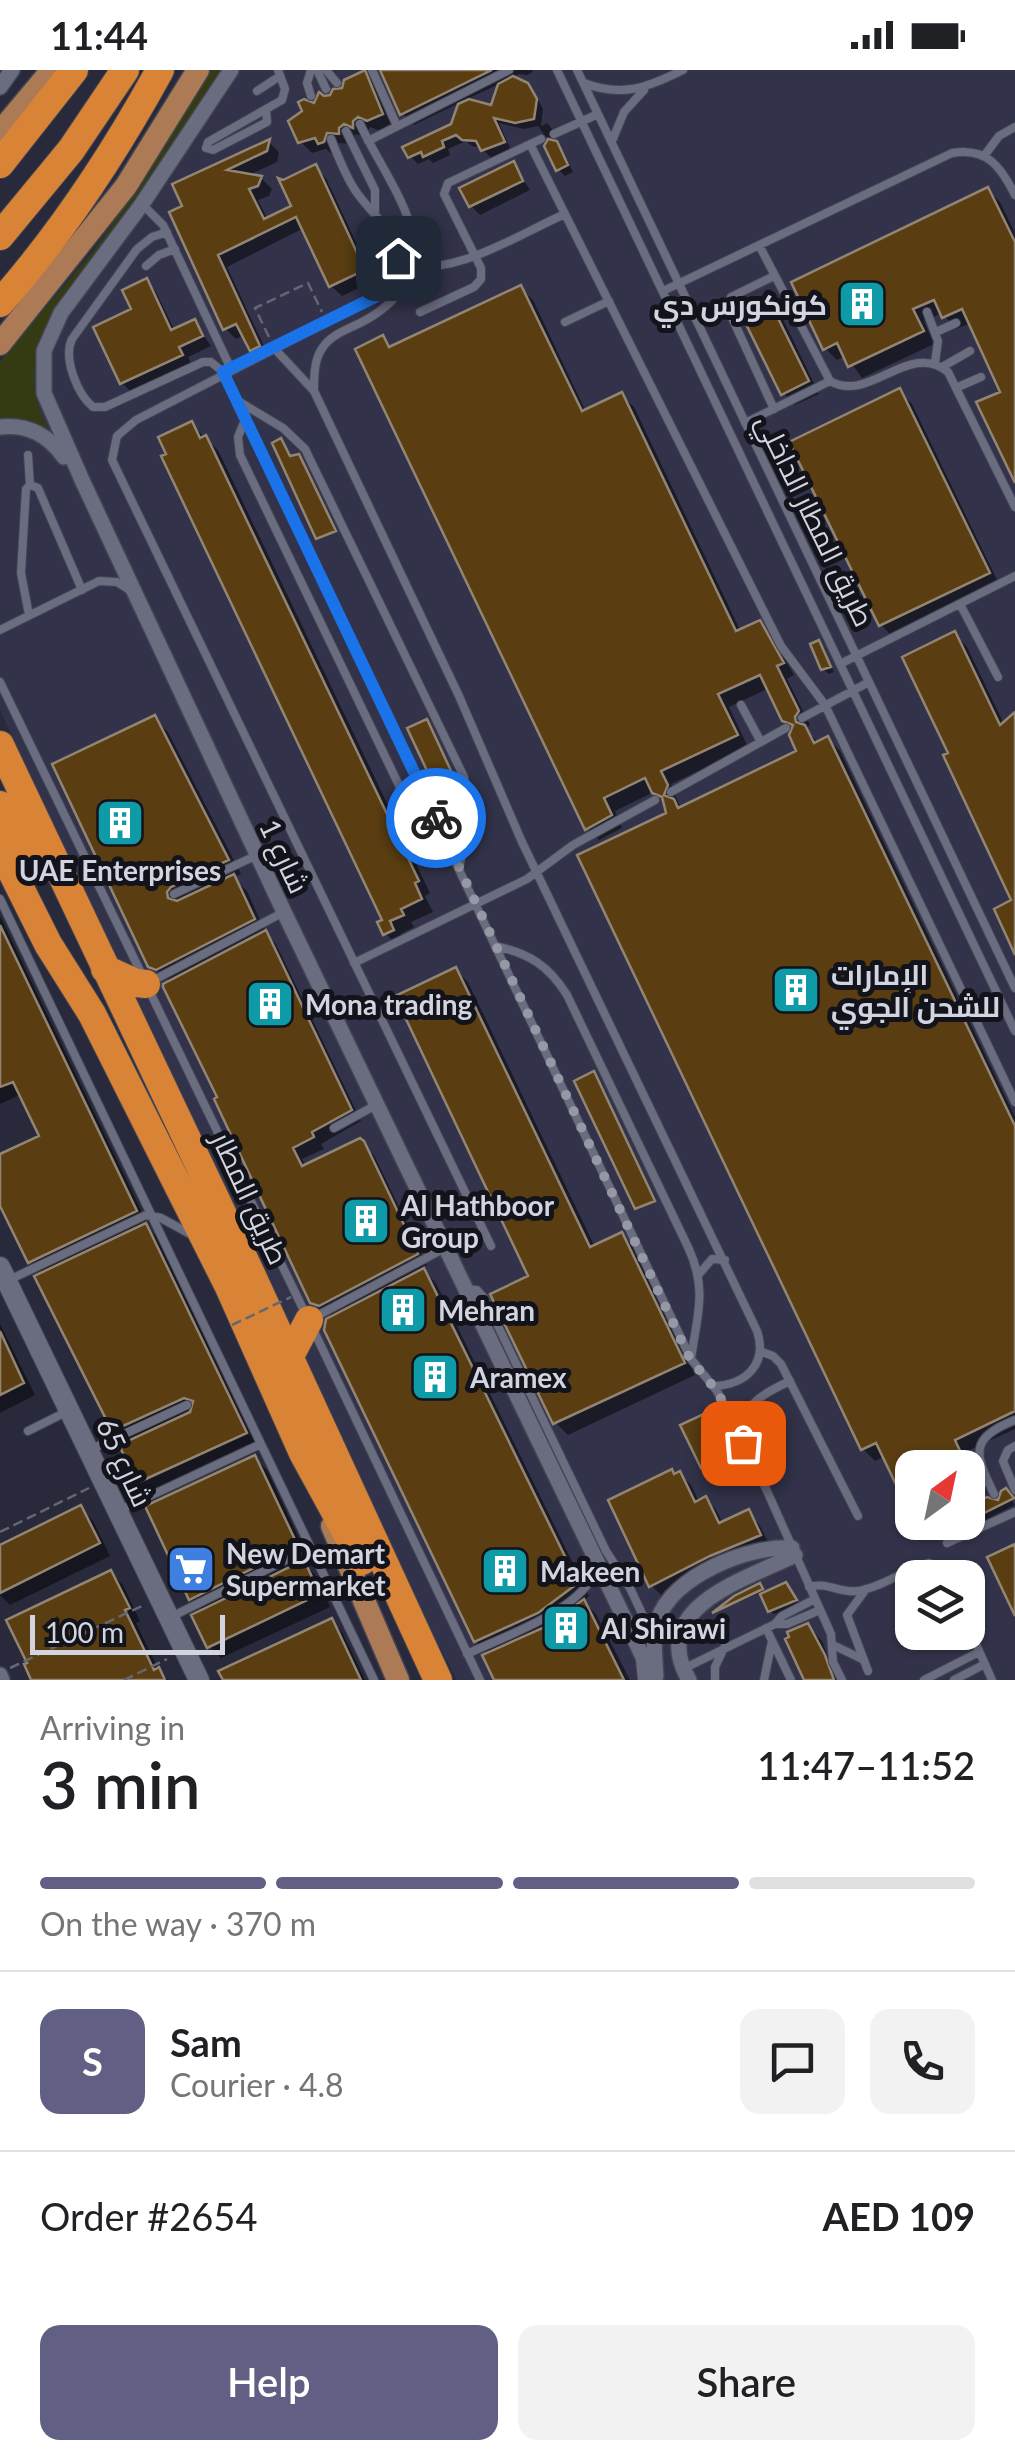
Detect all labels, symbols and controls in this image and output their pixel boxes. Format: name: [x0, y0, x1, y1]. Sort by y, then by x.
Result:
text: 11:44: [50, 12, 148, 58]
pin: [356, 216, 441, 301]
icon: home: [371, 231, 426, 286]
building icon: كونكورس دي: [836, 278, 888, 330]
place label: كونكورس دي: [653, 287, 827, 328]
street label: طريق المطار الداخلي: [745, 408, 882, 634]
courier: [386, 768, 486, 868]
icon: bike: [409, 791, 464, 846]
building icon: UAE Enterprises: [94, 797, 146, 849]
street label: شارع 1: [250, 814, 317, 900]
place label: UAE Enterprises: [19, 853, 221, 887]
place label: الإمارات للشحن الجوي: [831, 957, 1000, 1030]
building icon: الإمارات للشحن الجوي: [770, 964, 822, 1016]
building icon: Mona trading: [244, 978, 296, 1030]
place label: Mona trading: [305, 987, 473, 1021]
street label: طريق المطار: [204, 1125, 296, 1270]
place label: Al Hathboor Group: [400, 1188, 555, 1254]
building icon: Al Hathboor Group: [340, 1195, 392, 1247]
building icon: Mehran: [377, 1284, 429, 1336]
place label: Mehran: [438, 1293, 535, 1327]
building icon: Aramex: [409, 1351, 461, 1403]
place label: Aramex: [469, 1360, 567, 1394]
pin: [701, 1401, 786, 1486]
street label: شارع 65: [87, 1412, 160, 1513]
icon: bag: [716, 1416, 771, 1471]
north arrow: [895, 1450, 985, 1540]
map controls: [895, 1450, 985, 1650]
place label: New Demart Supermarket: [226, 1536, 386, 1602]
supermarket icon: New Demart Supermarket: [165, 1543, 217, 1595]
building icon: Makeen: [479, 1545, 531, 1597]
place label: Makeen: [540, 1554, 640, 1588]
button: layers: [895, 1560, 985, 1650]
building icon: Al Shirawi: [540, 1602, 592, 1654]
scale bar: [30, 1610, 225, 1654]
place label: Al Shirawi: [600, 1611, 726, 1645]
text: 100 m: [45, 1615, 124, 1649]
text: Arriving in: [40, 1708, 185, 1747]
text: 11:47–11:52: [757, 1742, 975, 1788]
text: 3 min: [40, 1745, 200, 1823]
text: On the way · 370 m: [40, 1904, 316, 1943]
button: chat: [740, 2009, 845, 2114]
button: phone: [870, 2009, 975, 2114]
text: Sam: [170, 2019, 242, 2065]
text: S: [82, 2038, 103, 2084]
text: Courier · 4.8: [170, 2065, 344, 2104]
text: Order #2654: [40, 2193, 257, 2239]
text: AED 109: [823, 2193, 975, 2239]
button: Help: [40, 2325, 498, 2440]
button: Share: [518, 2325, 975, 2440]

